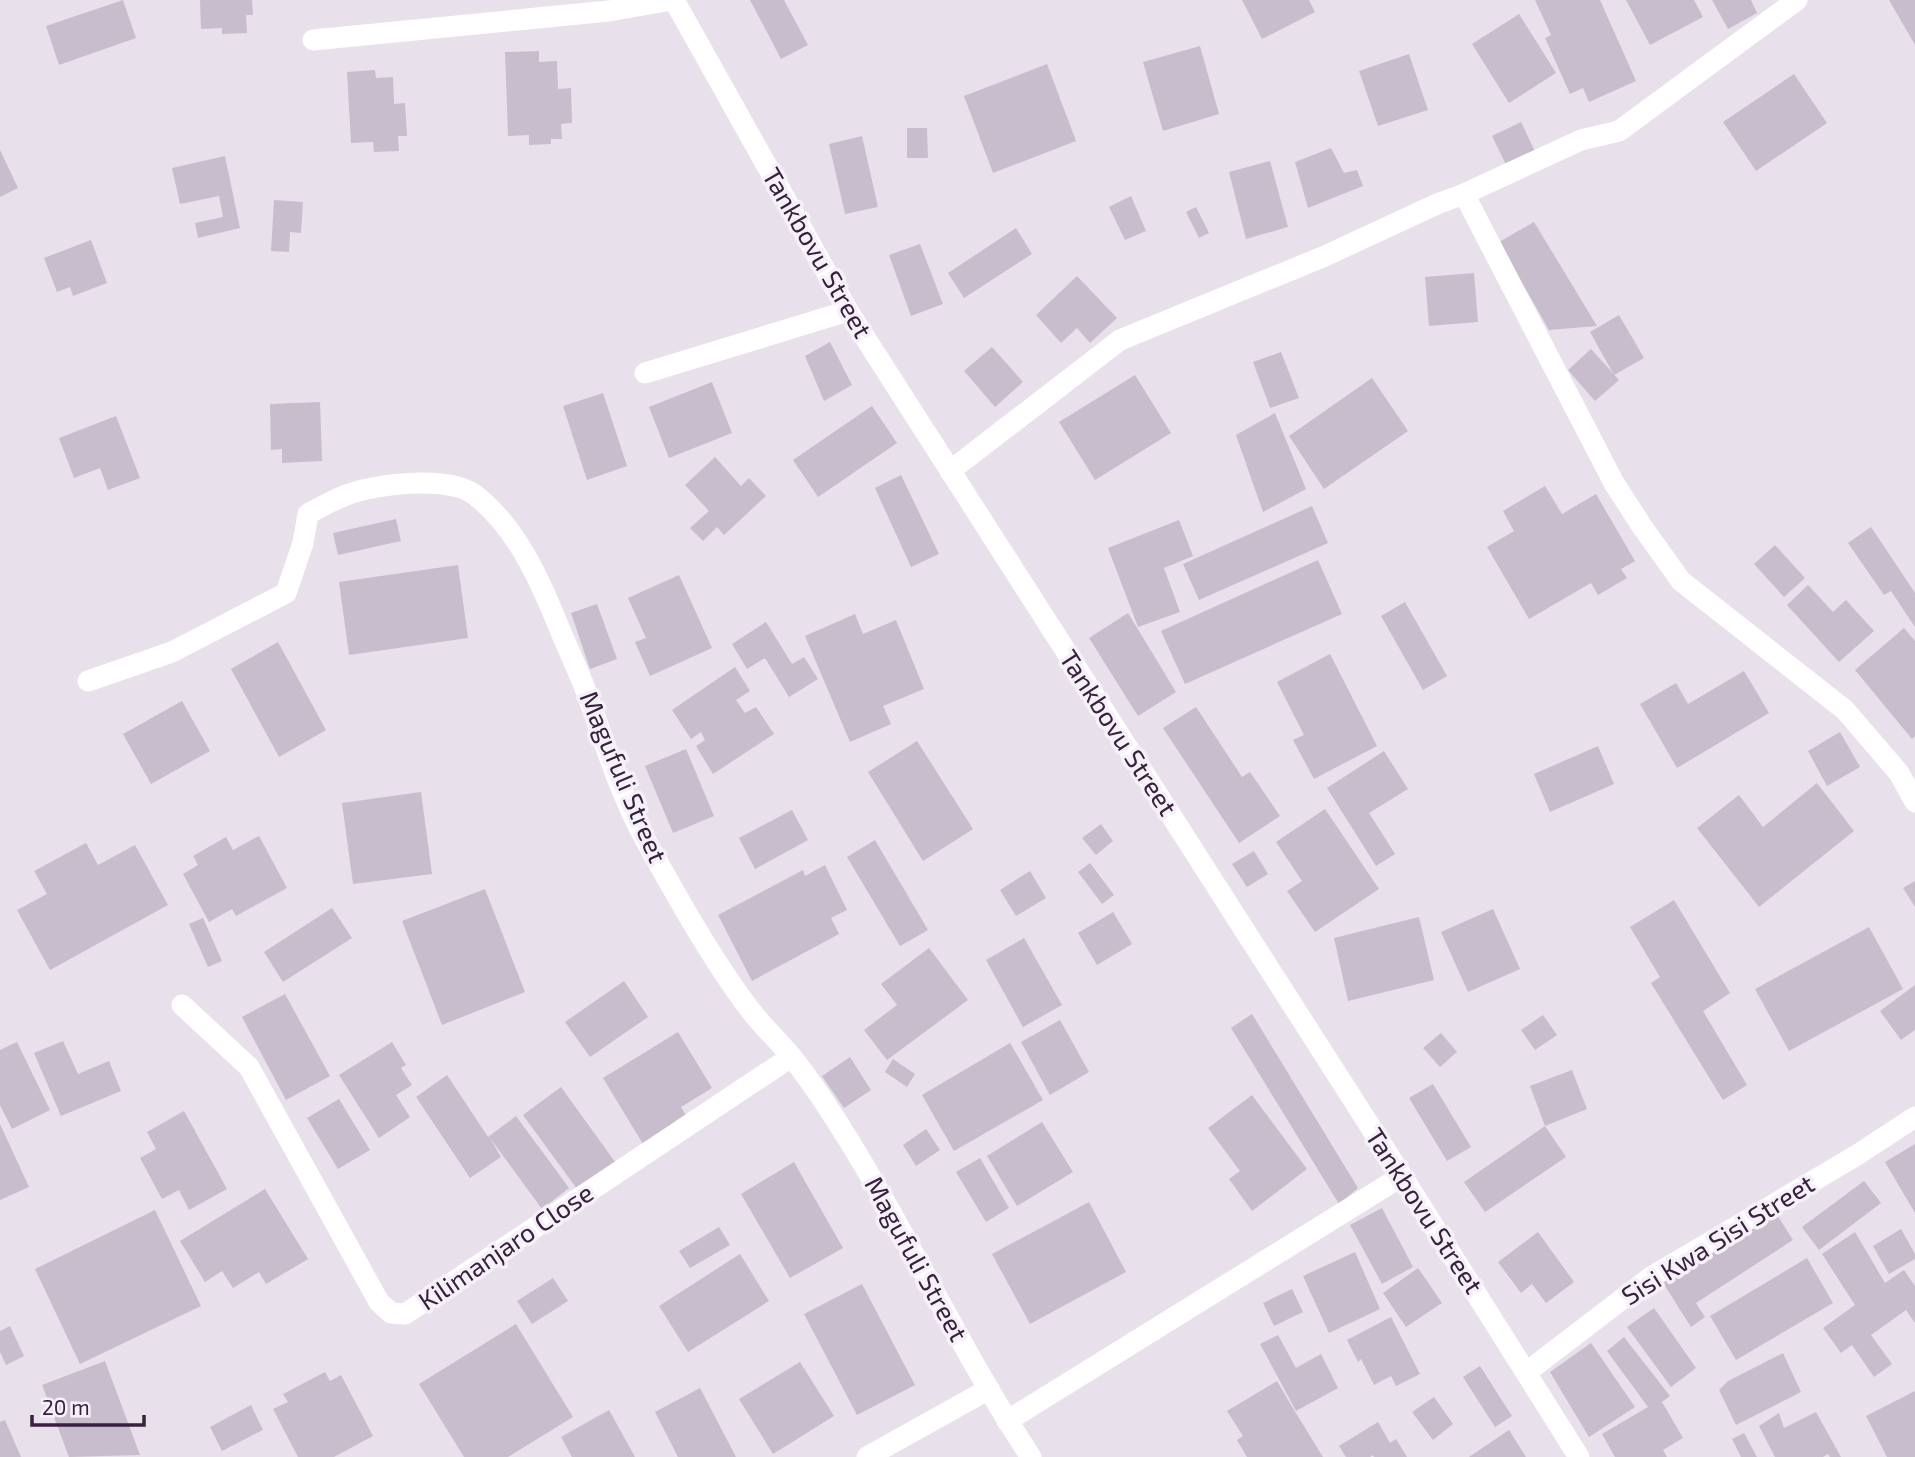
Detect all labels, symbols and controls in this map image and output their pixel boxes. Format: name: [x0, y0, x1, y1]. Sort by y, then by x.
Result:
street label: Tankbovu Street: [757, 162, 880, 343]
street label: Tankbovu Street: [1054, 643, 1184, 821]
street label: Magufuli Street: [574, 686, 675, 867]
street label: Tankbovu Street: [1360, 1121, 1490, 1299]
street label: Sisi Kwa Sisi Street: [1615, 1167, 1819, 1311]
street label: Magufuli Street: [859, 1171, 975, 1346]
street label: Kilimanjaro Close: [412, 1176, 598, 1316]
scale bar: [32, 1384, 144, 1428]
text: 20 m: [42, 1394, 90, 1419]

